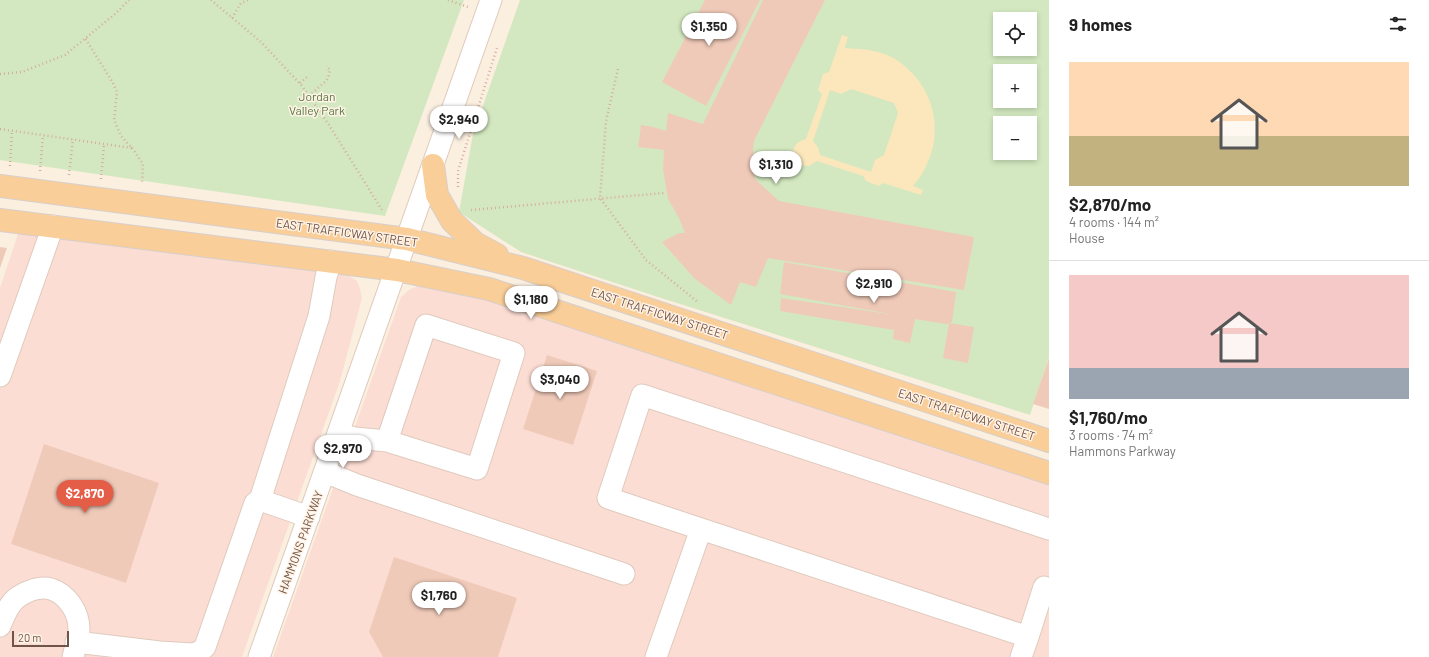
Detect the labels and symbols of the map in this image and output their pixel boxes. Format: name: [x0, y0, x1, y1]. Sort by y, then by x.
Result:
pin: $1,350: [676, 13, 742, 47]
park label: Jordan Valley Park: [289, 89, 345, 117]
pin: $2,940: [426, 106, 492, 140]
pin: $1,310: [743, 151, 809, 185]
street label: EAST TRAFFICWAY STREET: [275, 215, 419, 249]
pin: $2,910: [841, 270, 907, 304]
street label: EAST TRAFFICWAY STREET: [590, 284, 730, 342]
pin: $1,180: [498, 286, 564, 320]
pin: $3,040: [527, 366, 593, 400]
street label: EAST TRAFFICWAY STREET: [897, 385, 1037, 443]
pin: $2,970: [310, 435, 376, 469]
pin: $2,870: [52, 480, 118, 514]
street label: HAMMONS PARKWAY: [275, 488, 325, 596]
pin: $1,760: [406, 582, 472, 616]
scale bar: [12, 629, 69, 648]

